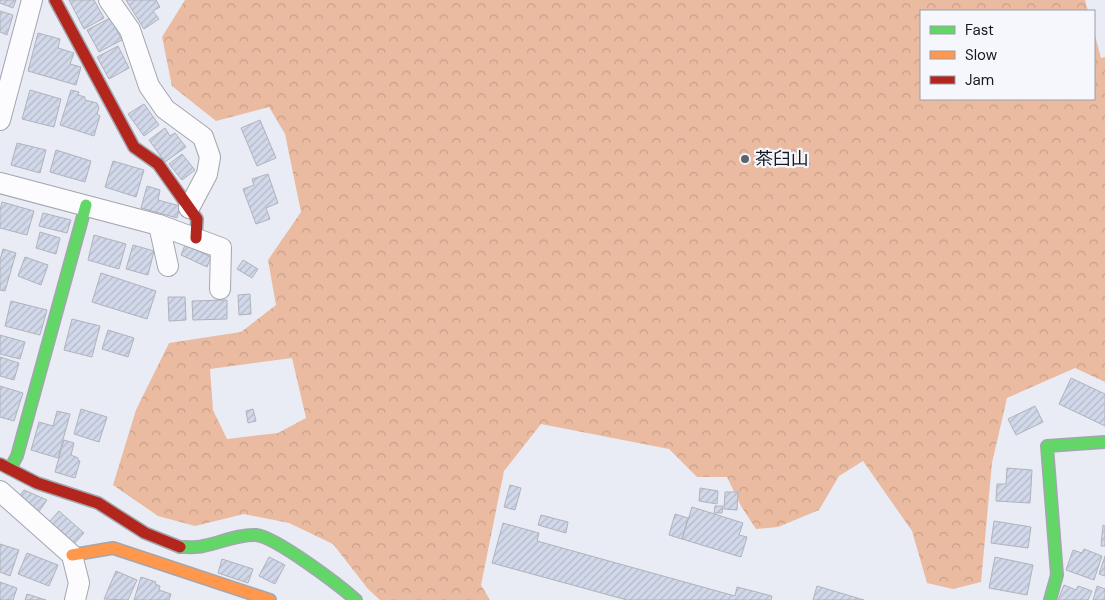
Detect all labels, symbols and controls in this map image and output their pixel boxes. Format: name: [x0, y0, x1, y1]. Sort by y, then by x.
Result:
legend: [920, 10, 1095, 100]
text: Fast: [965, 20, 994, 40]
text: Slow: [965, 45, 998, 65]
text: Jam: [965, 70, 994, 90]
place label: 茶臼山: [755, 147, 809, 171]
marker: 茶臼山: [739, 153, 751, 165]

